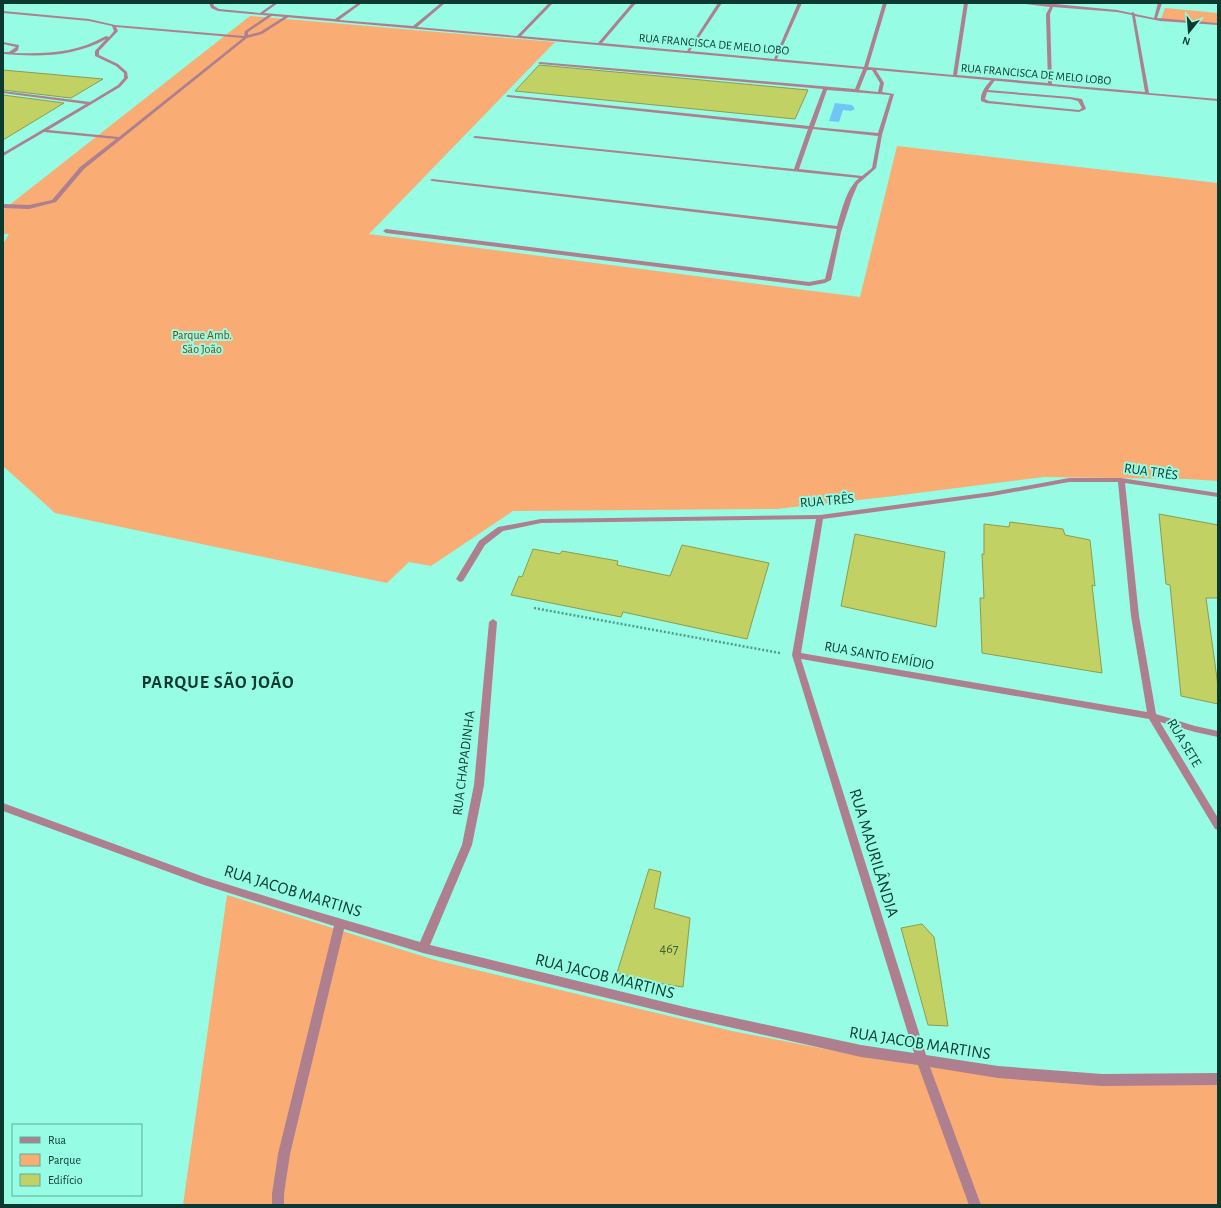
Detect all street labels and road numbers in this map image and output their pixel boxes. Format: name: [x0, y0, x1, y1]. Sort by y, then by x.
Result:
street label: RUA FRANCISCA DE MELO LOBO: [638, 31, 790, 57]
street label: RUA FRANCISCA DE MELO LOBO: [960, 61, 1112, 87]
street label: RUA TRÊS: [1123, 459, 1179, 483]
street label: RUA TRÊS: [799, 490, 855, 510]
street label: RUA SANTO EMÍDIO: [823, 637, 935, 673]
street label: RUA CHAPADINHA: [451, 710, 477, 816]
street label: RUA SETE: [1164, 717, 1204, 770]
street label: RUA MAURILÂNDIA: [846, 786, 903, 919]
street label: RUA JACOB MARTINS: [222, 862, 364, 920]
street label: RUA JACOB MARTINS: [534, 950, 676, 1002]
street label: RUA JACOB MARTINS: [848, 1023, 992, 1063]

